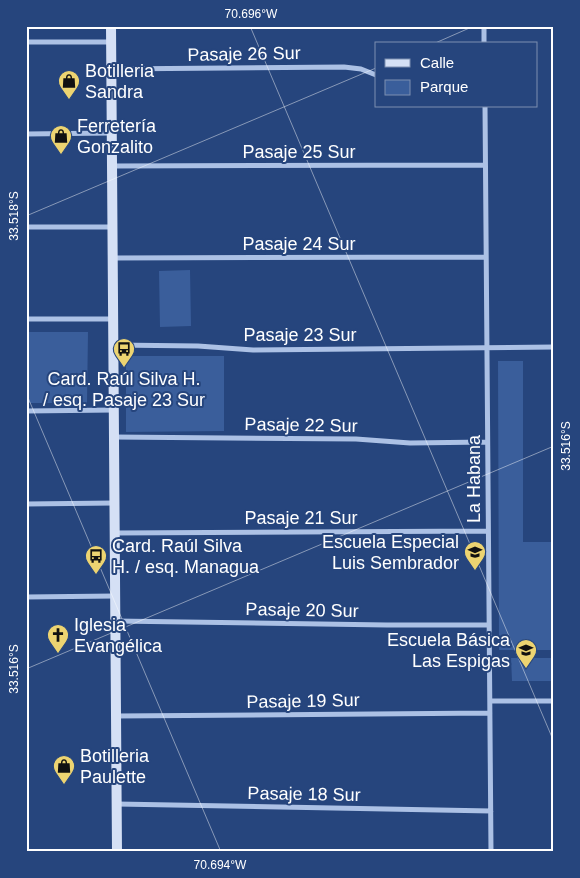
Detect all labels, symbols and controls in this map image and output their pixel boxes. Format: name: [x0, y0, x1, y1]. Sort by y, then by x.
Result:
text: 70.696°W: [225, 7, 278, 21]
legend: [375, 42, 538, 108]
street label: Pasaje 26 Sur: [187, 43, 301, 65]
text: Calle: [420, 54, 454, 71]
place label: Botilleria Sandra: [85, 61, 155, 102]
shop icon: Botilleria Sandra: [57, 69, 81, 100]
text: Parque: [420, 78, 468, 95]
place label: Ferretería Gonzalito: [77, 116, 157, 157]
shop icon: Ferretería Gonzalito: [49, 124, 73, 155]
street label: Pasaje 25 Sur: [242, 142, 356, 162]
text: 33.518°S: [7, 191, 21, 241]
street label: Pasaje 24 Sur: [242, 234, 356, 254]
street label: Pasaje 23 Sur: [243, 325, 357, 345]
bus stop icon: Card. Raúl Silva H. / esq. Pasaje 23 Sur: [112, 337, 136, 368]
place label: Card. Raúl Silva H. / esq. Pasaje 23 Sur: [43, 369, 205, 410]
street label: Pasaje 22 Sur: [244, 414, 358, 436]
text: 33.516°S: [559, 421, 573, 471]
street label: La Habana: [464, 434, 484, 523]
street label: Pasaje 21 Sur: [244, 508, 358, 528]
place label: Escuela Especial Luis Sembrador: [322, 532, 459, 573]
place label: Card. Raúl Silva H. / esq. Managua: [112, 536, 260, 577]
school or university icon: Escuela Especial Luis Sembrador: [463, 540, 487, 571]
bus stop icon: Card. Raúl Silva H. / esq. Managua: [84, 544, 108, 575]
street label: Pasaje 20 Sur: [245, 599, 359, 621]
place label: Iglesia Evangélica: [74, 615, 163, 656]
church icon: Iglesia Evangélica: [46, 623, 70, 654]
place label: Escuela Básica Las Espigas: [387, 630, 511, 671]
school or university icon: Escuela Básica Las Espigas: [514, 638, 538, 669]
text: 33.516°S: [7, 644, 21, 694]
street label: Pasaje 19 Sur: [246, 690, 360, 712]
place label: Botilleria Paulette: [80, 746, 150, 787]
shop icon: Botilleria Paulette: [52, 754, 76, 785]
street label: Pasaje 18 Sur: [247, 783, 361, 805]
text: 70.694°W: [194, 858, 247, 872]

